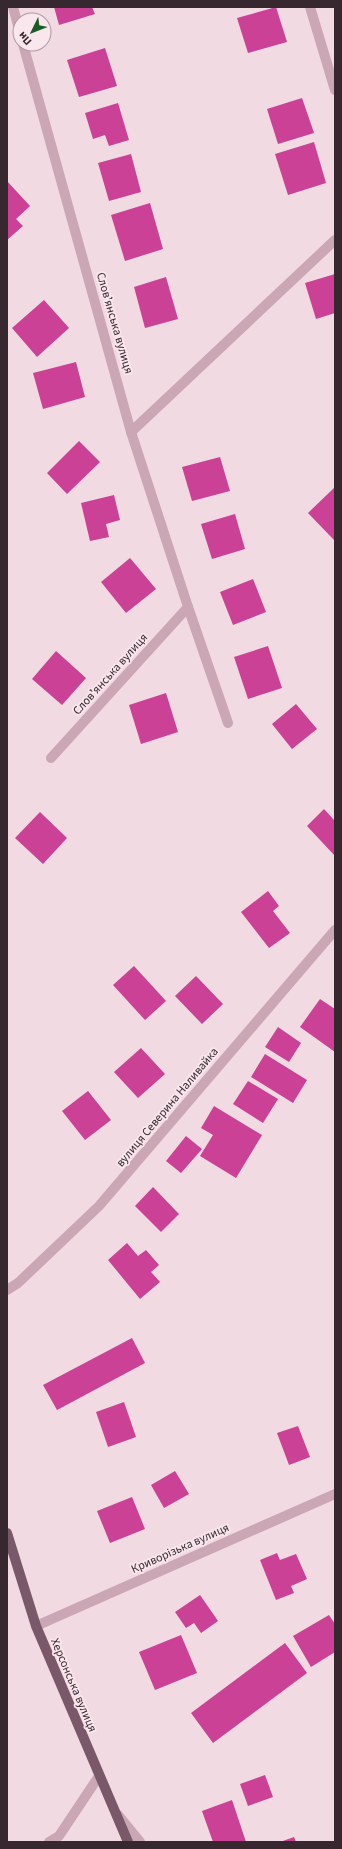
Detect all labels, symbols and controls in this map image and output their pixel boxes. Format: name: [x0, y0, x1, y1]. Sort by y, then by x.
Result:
north arrow: [12, 12, 52, 52]
text: Пн: [15, 28, 35, 49]
street label: Словʼянська вулиця: [92, 270, 137, 376]
street label: Словʼянська вулиця: [69, 630, 152, 719]
street label: вулиця Северина Наливайка: [112, 1044, 223, 1171]
street label: Криворізька вулиця: [128, 1519, 232, 1578]
street label: Херсонська вулиця: [46, 1636, 101, 1735]

